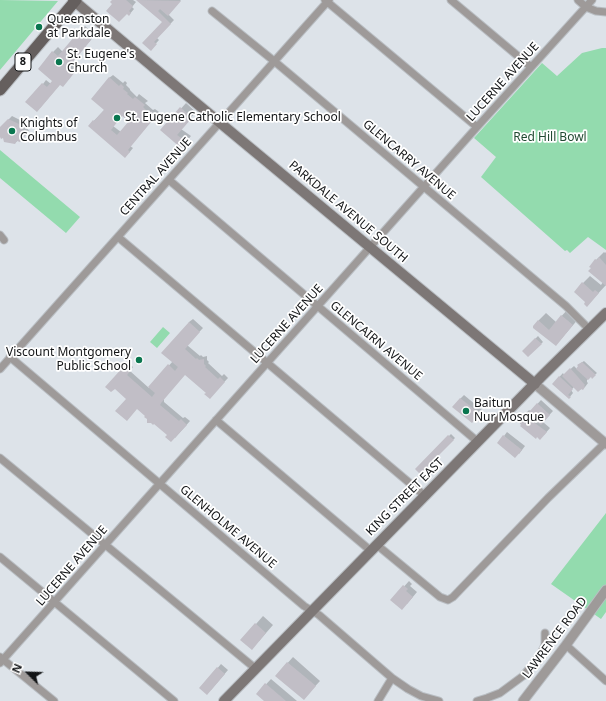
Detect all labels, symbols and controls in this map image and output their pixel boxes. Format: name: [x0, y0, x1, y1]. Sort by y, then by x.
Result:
place label: Queenston at Parkdale: [47, 13, 111, 41]
marker: Queenston at Parkdale: [34, 22, 44, 32]
street label: LUCERNE AVENUE: [464, 40, 542, 124]
place label: St. Eugene's Church: [67, 48, 135, 76]
road number: 8: [15, 53, 31, 71]
marker: St. Eugene's Church: [54, 57, 64, 67]
place label: St. Eugene Catholic Elementary School: [125, 111, 341, 125]
marker: St. Eugene Catholic Elementary School: [112, 113, 122, 123]
place label: Knights of Columbus: [20, 117, 77, 145]
street label: GLENCARRY AVENUE: [360, 117, 458, 203]
marker: Knights of Columbus: [7, 126, 17, 136]
park label: Red Hill Bowl: [513, 131, 587, 145]
street label: CENTRAL AVENUE: [117, 135, 195, 219]
street label: PARKDALE AVENUE SOUTH: [286, 158, 410, 266]
street label: LUCERNE AVENUE: [248, 282, 326, 366]
street label: GLENCAIRN AVENUE: [327, 298, 425, 384]
place label: Viscount Montgomery Public School: [6, 346, 131, 374]
marker: Viscount Montgomery Public School: [134, 355, 144, 365]
place label: Baitun Nur Mosque: [474, 397, 544, 425]
marker: Baitun Nur Mosque: [461, 406, 471, 416]
street label: KING STREET EAST: [363, 455, 447, 539]
street label: GLENHOLME AVENUE: [177, 482, 279, 572]
street label: LUCERNE AVENUE: [33, 523, 111, 609]
street label: LAWRENCE ROAD: [520, 594, 590, 682]
north arrow: [8, 653, 48, 693]
text: N: [8, 661, 25, 675]

